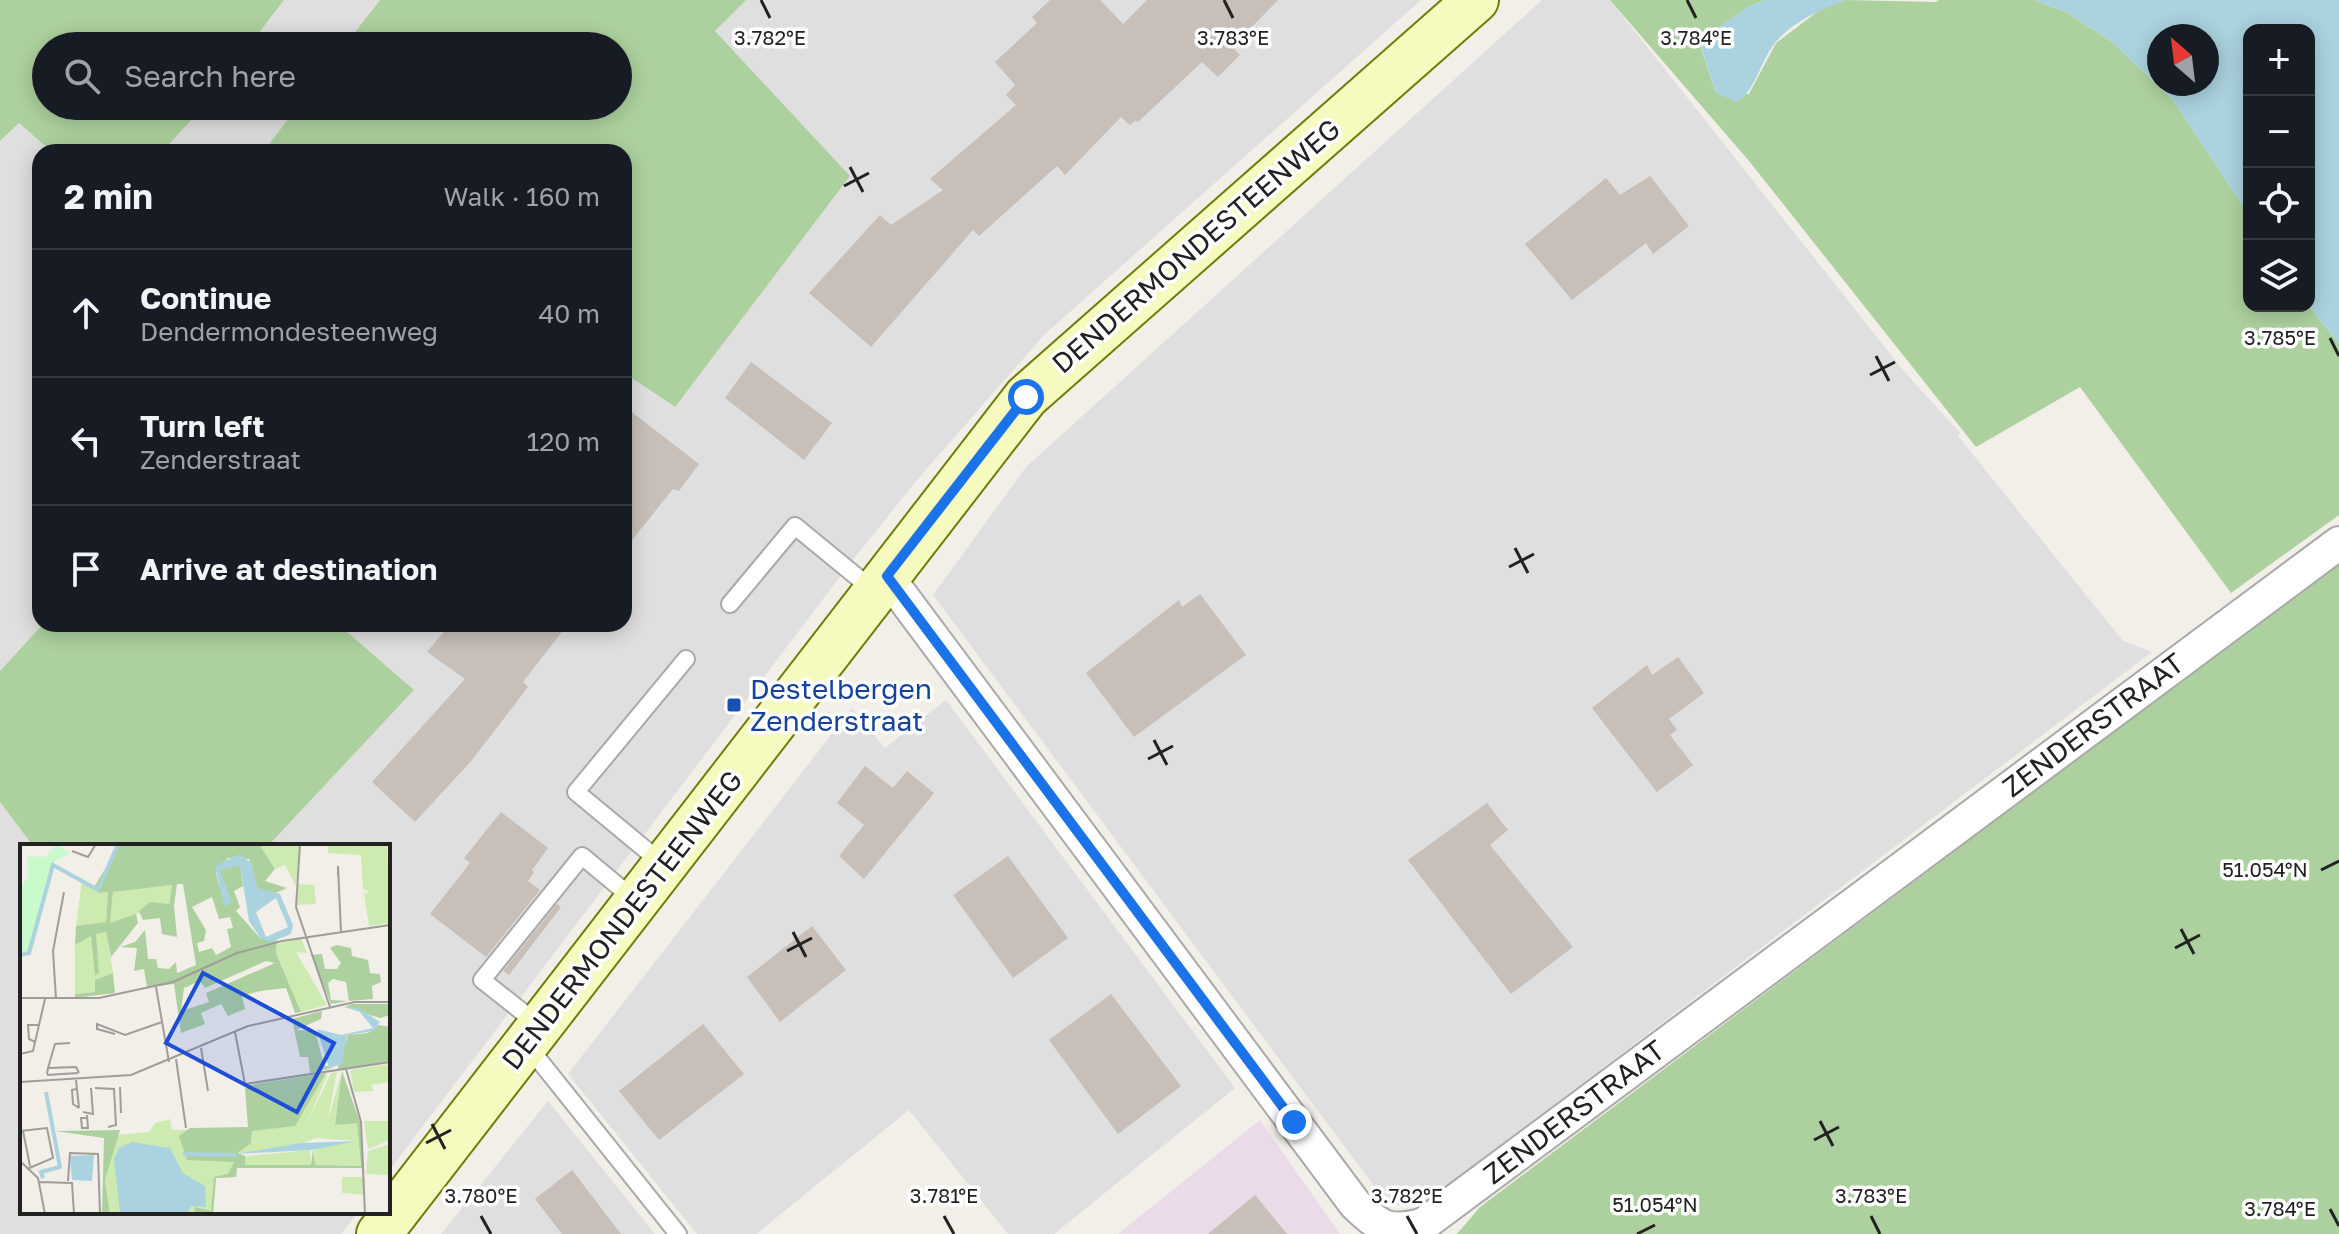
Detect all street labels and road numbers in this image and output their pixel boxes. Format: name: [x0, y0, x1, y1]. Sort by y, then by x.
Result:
street label: DENDERMONDESTEENWEG: [1045, 112, 1346, 380]
street label: ZENDERSTRAAT: [1996, 646, 2190, 803]
street label: DENDERMONDESTEENWEG: [495, 764, 749, 1076]
street label: ZENDERSTRAAT: [1477, 1033, 1671, 1190]

